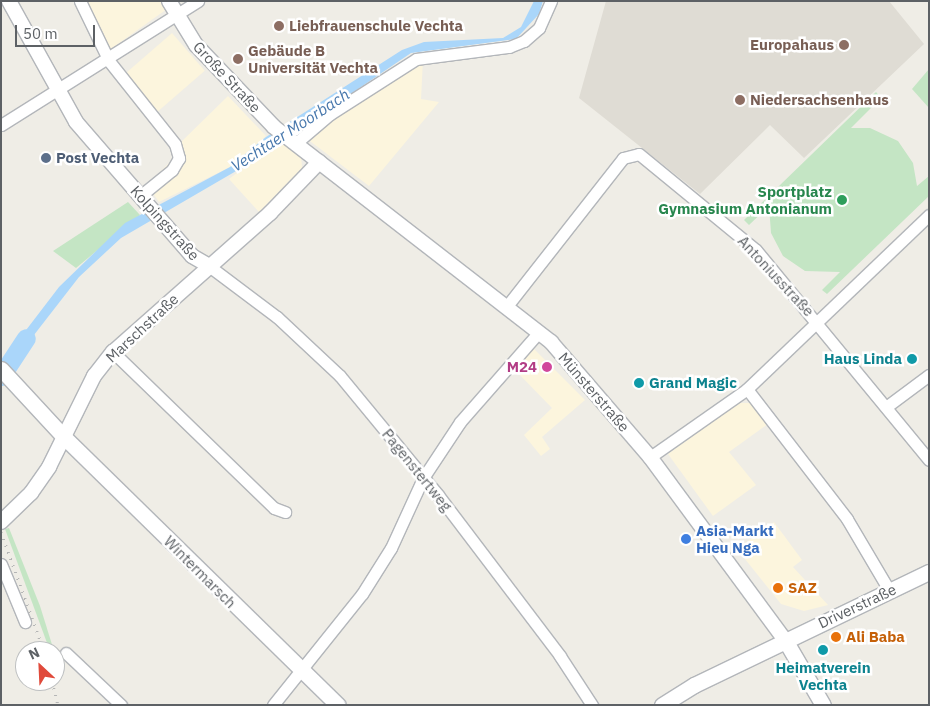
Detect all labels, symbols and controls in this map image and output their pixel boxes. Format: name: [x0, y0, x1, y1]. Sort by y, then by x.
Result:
scale bar: [18, 15, 98, 47]
place label: Liebfrauenschule Vechta: [289, 17, 463, 35]
marker: Liebfrauenschule Vechta: [273, 20, 285, 32]
text: 50 m: [23, 24, 58, 43]
place label: Europahaus: [750, 36, 834, 54]
street label: Große Straße: [189, 38, 265, 116]
marker: Europahaus: [838, 39, 850, 51]
place label: Gebäude B Universität Vechta: [248, 41, 378, 76]
marker: Gebäude B Universität Vechta: [232, 53, 244, 65]
water label: Vechtaer Moorbach: [227, 85, 353, 175]
place label: Niedersachsenhaus: [750, 91, 889, 109]
marker: Niedersachsenhaus: [734, 94, 746, 106]
place label: Post Vechta: [56, 149, 139, 167]
marker: Post Vechta: [40, 152, 52, 164]
street label: Kolpingstraße: [127, 182, 203, 264]
place label: Sportplatz Gymnasium Antonianum: [658, 182, 832, 217]
marker: Sportplatz Gymnasium Antonianum: [836, 194, 848, 206]
street label: Antoniusstraße: [734, 232, 818, 320]
street label: Marschstraße: [102, 290, 182, 366]
street label: Münsterstraße: [555, 349, 633, 435]
place label: Haus Linda: [824, 350, 902, 368]
marker: Haus Linda: [906, 353, 918, 365]
place label: M24: [507, 358, 537, 376]
marker: M24: [541, 361, 553, 373]
place label: Grand Magic: [649, 374, 737, 392]
marker: Grand Magic: [633, 377, 645, 389]
street label: Pagenstertweg: [378, 425, 456, 515]
place label: Asia-Markt Hieu Nga: [696, 521, 774, 556]
street label: Wintermarsch: [160, 532, 240, 612]
marker: Asia-Markt Hieu Nga: [680, 533, 692, 545]
place label: SAZ: [788, 579, 817, 597]
street label: Driverstraße: [815, 580, 899, 632]
marker: SAZ: [772, 582, 784, 594]
place label: Ali Baba: [846, 628, 905, 646]
marker: Ali Baba: [830, 631, 842, 643]
north arrow: [15, 641, 65, 691]
text: N: [26, 643, 42, 664]
marker: Heimatverein Vechta: [817, 644, 829, 656]
place label: Heimatverein Vechta: [775, 658, 871, 693]

